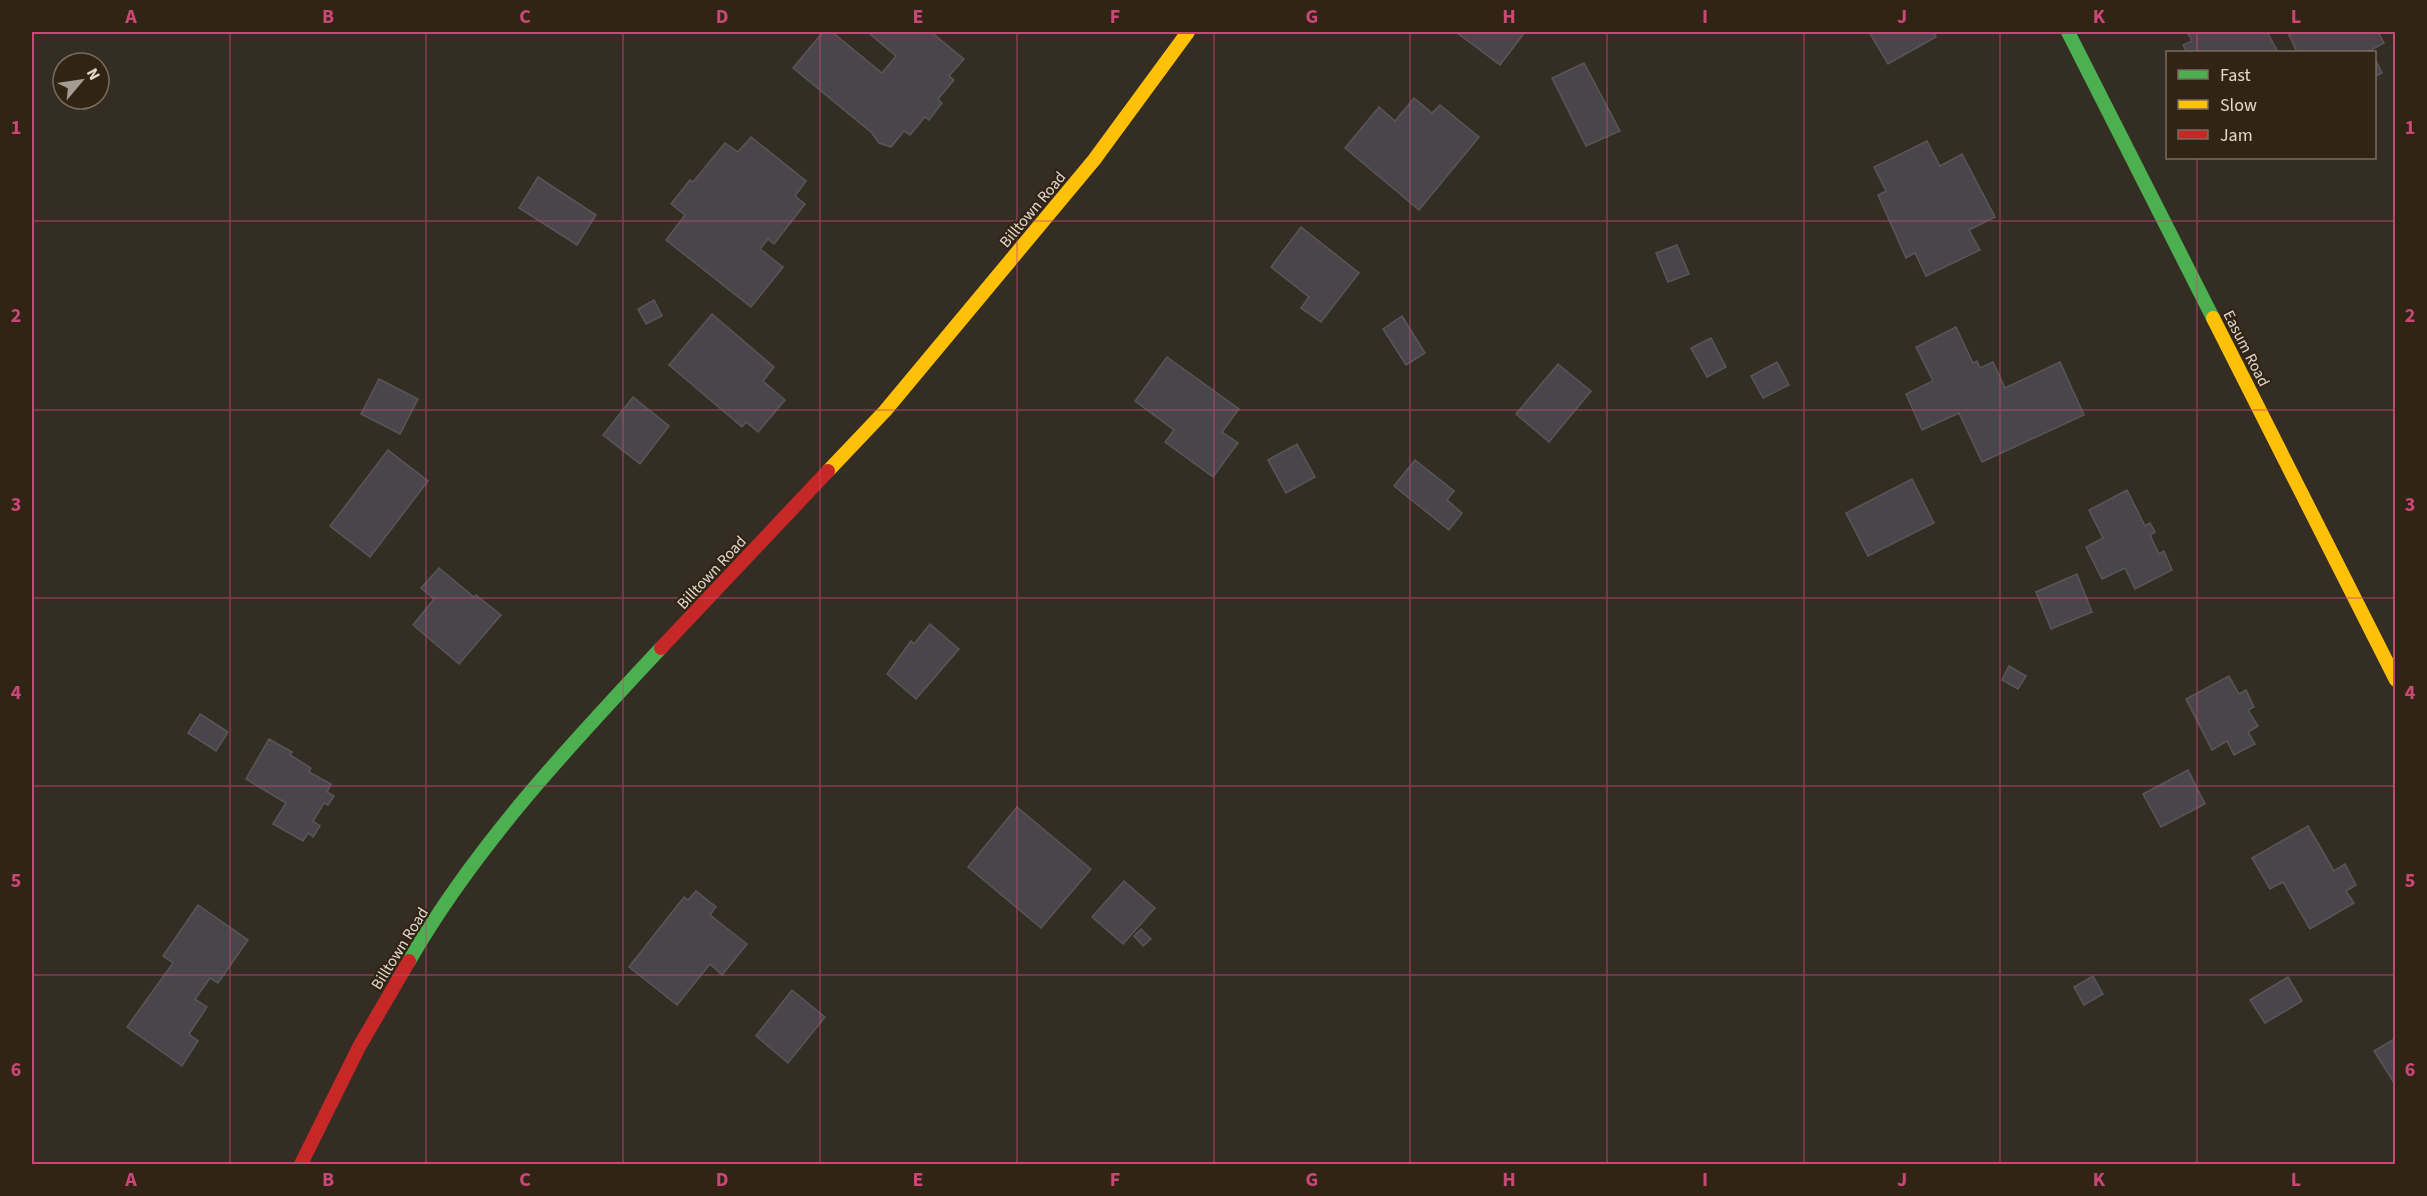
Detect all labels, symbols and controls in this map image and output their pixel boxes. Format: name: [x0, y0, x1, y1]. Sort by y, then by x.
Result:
text: A: [124, 3, 137, 31]
text: B: [322, 3, 334, 31]
text: C: [519, 3, 531, 31]
text: D: [716, 3, 728, 31]
text: E: [913, 3, 923, 31]
text: F: [1110, 3, 1120, 31]
text: G: [1306, 3, 1318, 31]
text: H: [1502, 3, 1516, 31]
text: I: [1702, 3, 1708, 31]
text: J: [1897, 3, 1907, 31]
text: K: [2093, 3, 2106, 31]
text: L: [2291, 3, 2301, 31]
north arrow: [51, 51, 111, 111]
legend: [2166, 51, 2376, 159]
text: Fast: [2220, 63, 2251, 88]
text: N: [81, 64, 105, 84]
text: Slow: [2220, 93, 2257, 118]
text: 1: [11, 114, 21, 142]
text: 1: [2405, 114, 2415, 142]
text: Jam: [2220, 123, 2253, 148]
street label: Billtown Road: [994, 167, 1071, 252]
text: 2: [11, 302, 21, 330]
text: 2: [2405, 302, 2415, 330]
street label: Easum Road: [2218, 307, 2275, 390]
text: 3: [11, 491, 21, 519]
text: 3: [2405, 491, 2415, 519]
street label: Billtown Road: [672, 531, 752, 614]
text: 4: [11, 679, 22, 707]
text: 4: [2405, 679, 2416, 707]
text: 5: [11, 867, 21, 895]
text: 5: [2405, 867, 2415, 895]
street label: Billtown Road: [366, 903, 434, 994]
text: 6: [11, 1056, 21, 1084]
text: 6: [2405, 1056, 2415, 1084]
text: A: [124, 1166, 137, 1194]
text: B: [322, 1166, 334, 1194]
text: C: [519, 1166, 531, 1194]
text: D: [716, 1166, 728, 1194]
text: E: [913, 1166, 923, 1194]
text: F: [1110, 1166, 1120, 1194]
text: G: [1306, 1166, 1318, 1194]
text: H: [1502, 1166, 1516, 1194]
text: I: [1702, 1166, 1708, 1194]
text: J: [1897, 1166, 1907, 1194]
text: K: [2093, 1166, 2106, 1194]
text: L: [2291, 1166, 2301, 1194]

